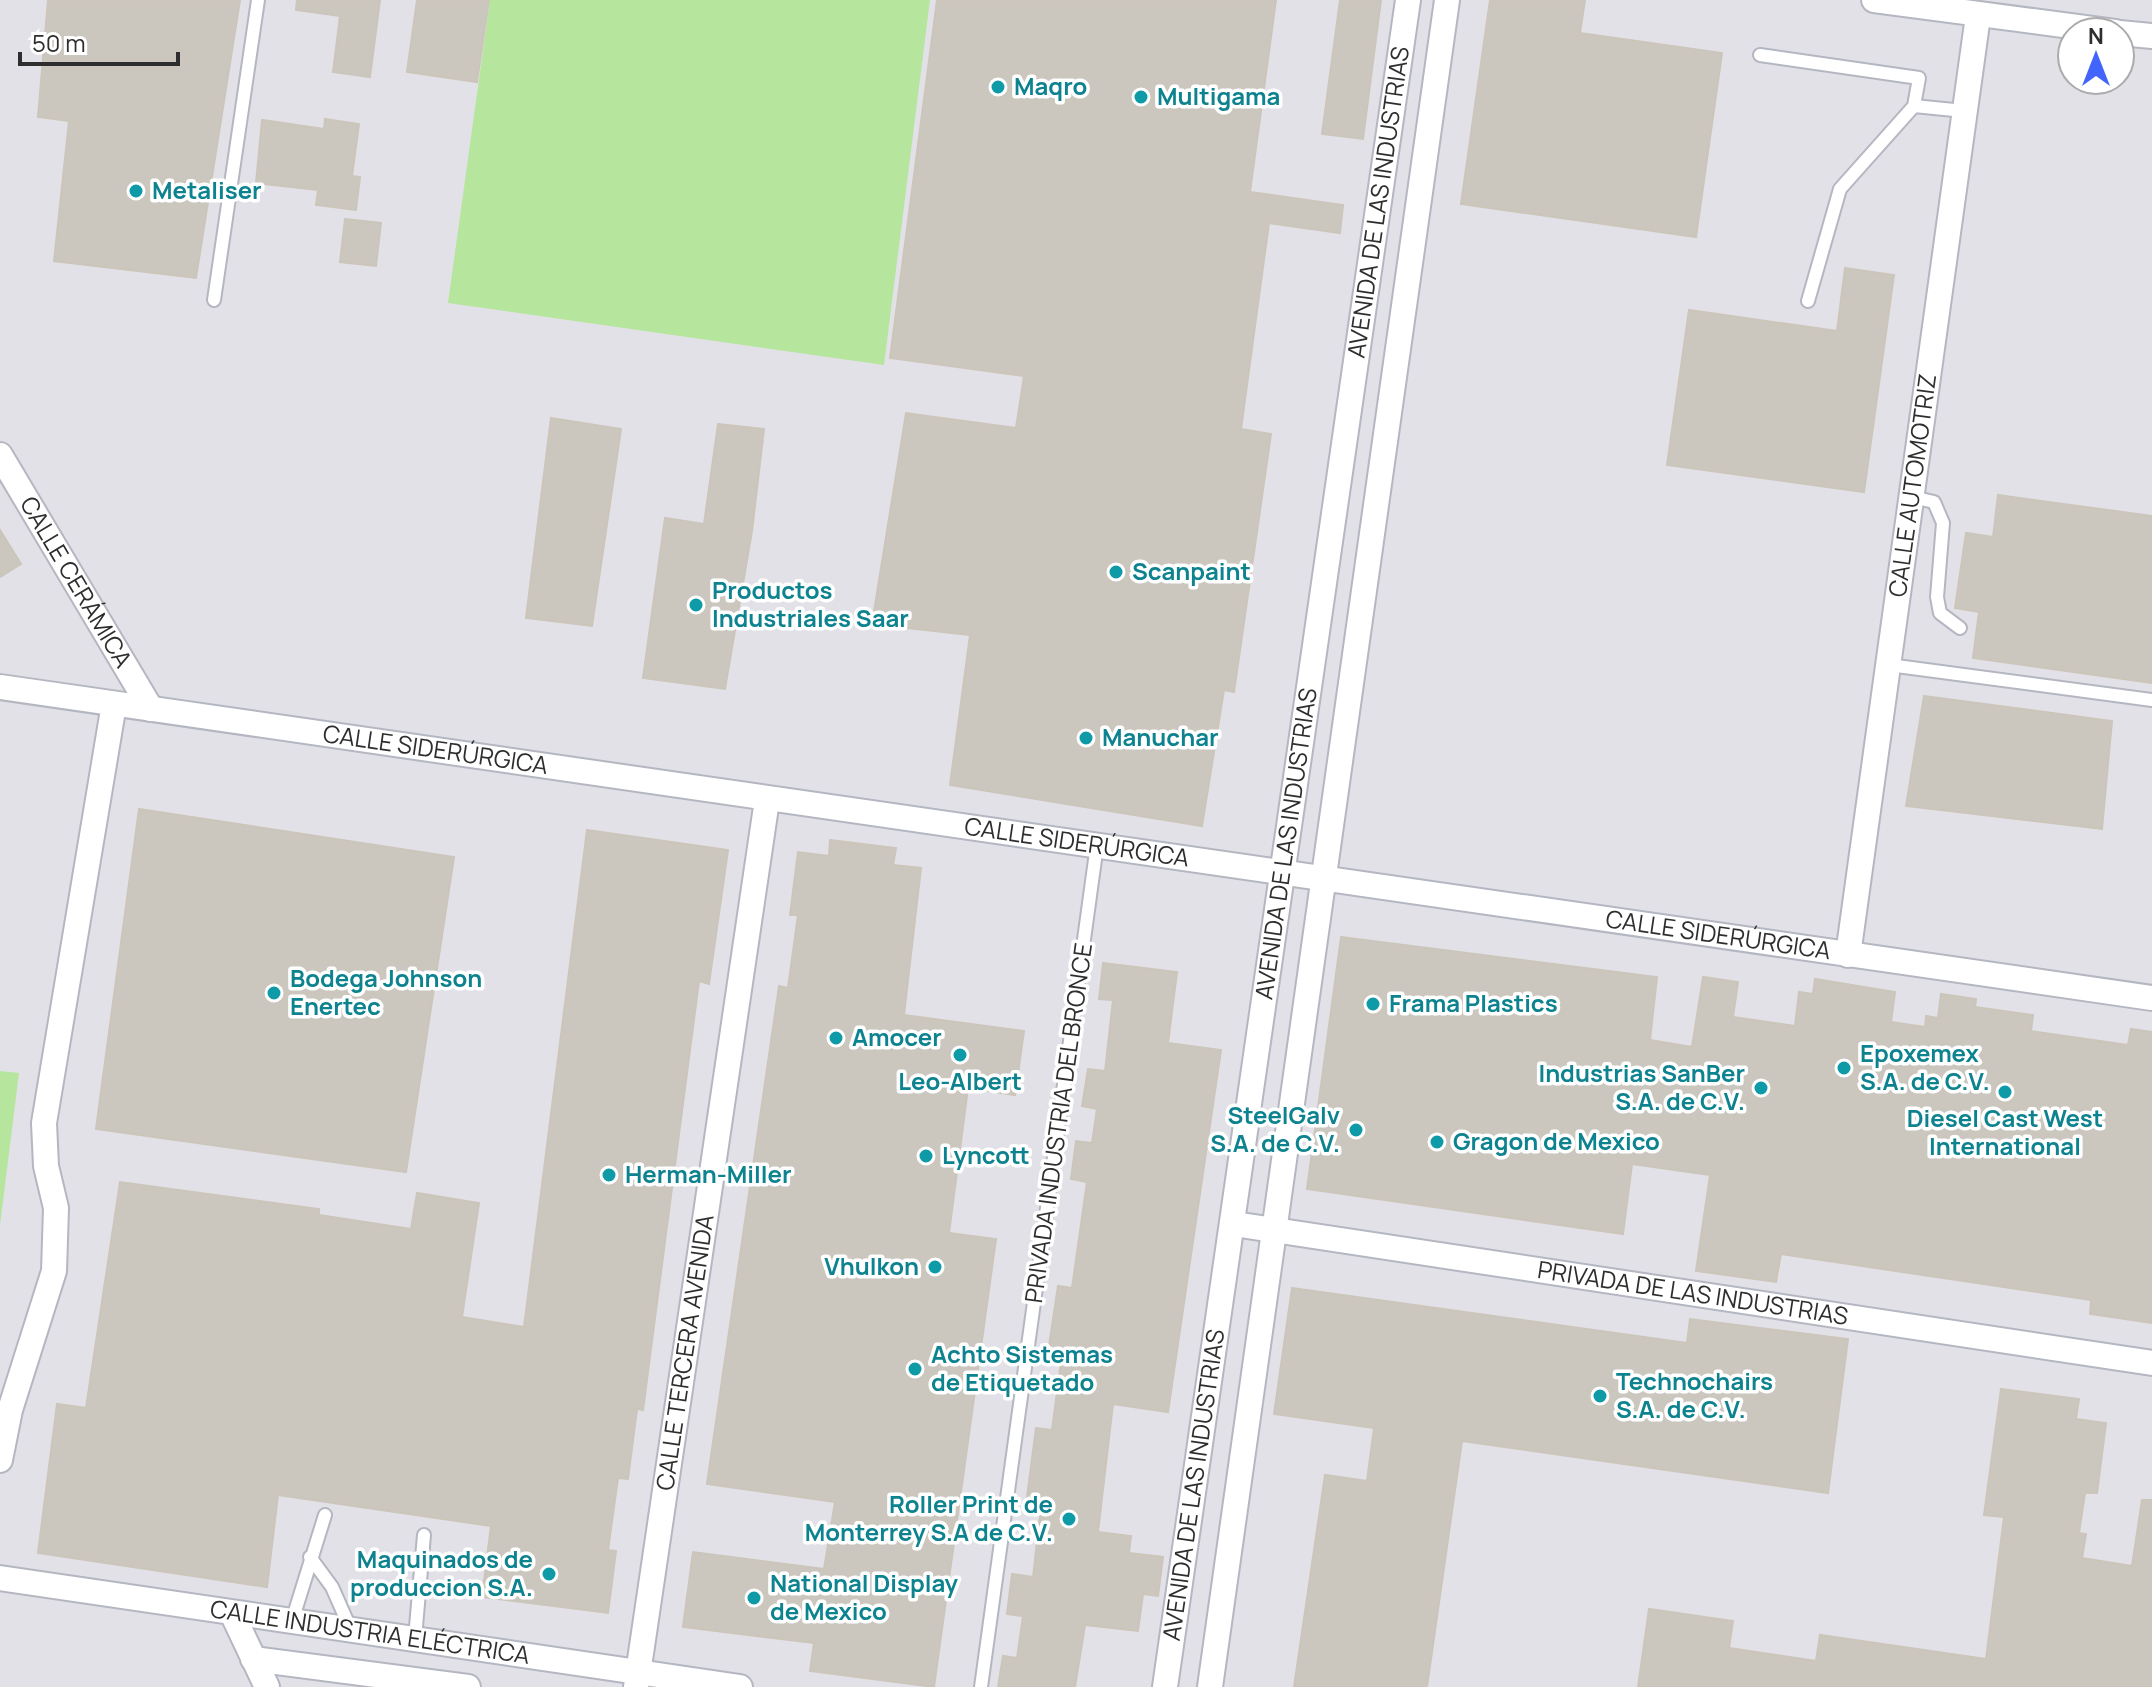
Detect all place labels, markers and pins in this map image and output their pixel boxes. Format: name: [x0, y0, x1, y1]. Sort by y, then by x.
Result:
place label: Maqro: [1014, 69, 1087, 102]
marker: Maqro: [989, 78, 1007, 96]
place label: Multigama: [1157, 79, 1280, 112]
marker: Multigama: [1132, 88, 1150, 106]
place label: Metaliser: [152, 173, 262, 206]
marker: Metaliser: [127, 182, 145, 200]
place label: Scanpaint: [1132, 554, 1251, 587]
marker: Scanpaint: [1107, 563, 1125, 581]
place label: Productos Industriales Saar: [712, 573, 909, 634]
marker: Productos Industriales Saar: [687, 596, 705, 614]
place label: Manuchar: [1102, 720, 1219, 753]
marker: Manuchar: [1077, 729, 1095, 747]
place label: Bodega Johnson Enertec: [290, 961, 482, 1022]
marker: Bodega Johnson Enertec: [265, 984, 283, 1002]
place label: Frama Plastics: [1389, 986, 1558, 1019]
marker: Frama Plastics: [1364, 995, 1382, 1013]
place label: Amocer: [852, 1020, 942, 1053]
marker: Amocer: [827, 1029, 845, 1047]
place label: Epoxemex S.A. de C.V.: [1860, 1036, 1990, 1097]
marker: Leo-Albert: [951, 1046, 969, 1064]
place label: Industrias SanBer S.A. de C.V.: [1539, 1056, 1745, 1117]
marker: Epoxemex S.A. de C.V.: [1835, 1059, 1853, 1077]
place label: Leo-Albert: [898, 1064, 1022, 1097]
marker: Industrias SanBer S.A. de C.V.: [1752, 1079, 1770, 1097]
marker: Diesel Cast West International: [1996, 1083, 2014, 1101]
place label: SteelGalv S.A. de C.V.: [1210, 1098, 1340, 1159]
place label: Diesel Cast West International: [1907, 1101, 2103, 1162]
marker: SteelGalv S.A. de C.V.: [1347, 1121, 1365, 1139]
place label: Gragon de Mexico: [1453, 1124, 1660, 1157]
marker: Gragon de Mexico: [1428, 1133, 1446, 1151]
place label: Lyncott: [942, 1138, 1030, 1171]
marker: Lyncott: [917, 1147, 935, 1165]
place label: Herman-Miller: [625, 1157, 792, 1190]
marker: Herman-Miller: [600, 1166, 618, 1184]
place label: Vhulkon: [824, 1249, 919, 1282]
marker: Vhulkon: [926, 1258, 944, 1276]
place label: Achto Sistemas de Etiquetado: [931, 1337, 1113, 1398]
marker: Achto Sistemas de Etiquetado: [906, 1360, 924, 1378]
place label: Technochairs S.A. de C.V.: [1616, 1364, 1773, 1425]
marker: Technochairs S.A. de C.V.: [1591, 1387, 1609, 1405]
place label: Roller Print de Monterrey S.A de C.V.: [805, 1487, 1053, 1548]
marker: Roller Print de Monterrey S.A de C.V.: [1060, 1510, 1078, 1528]
place label: Maquinados de produccion S.A.: [350, 1542, 533, 1603]
marker: Maquinados de produccion S.A.: [540, 1565, 558, 1583]
place label: National Display de Mexico: [770, 1566, 959, 1627]
marker: National Display de Mexico: [745, 1589, 763, 1607]

